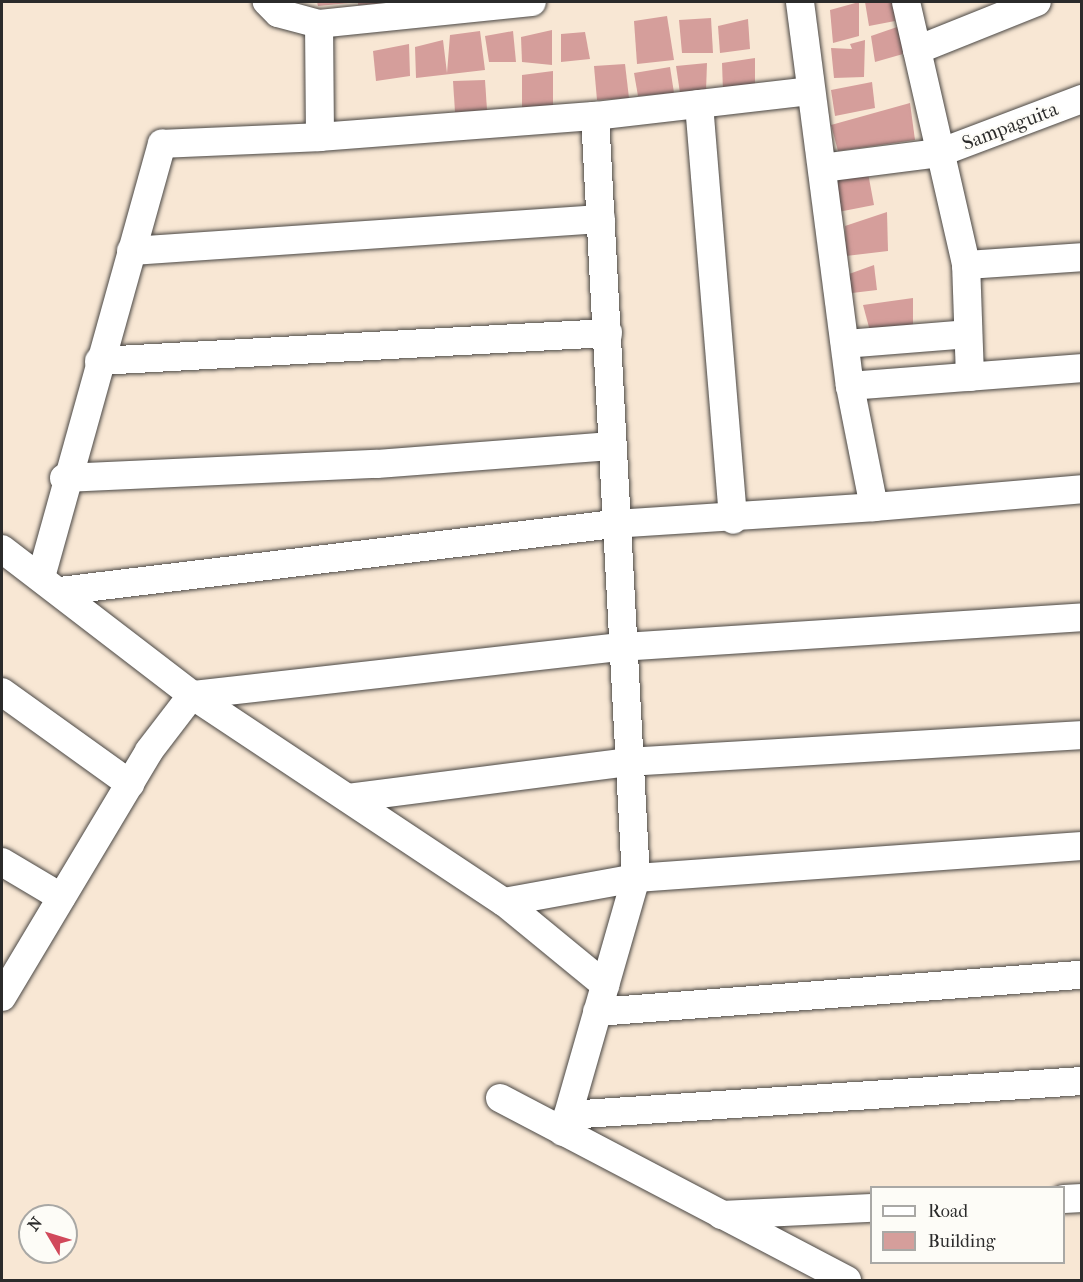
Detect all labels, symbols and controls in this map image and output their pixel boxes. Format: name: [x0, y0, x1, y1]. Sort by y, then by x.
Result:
street label: Sampaguita: [959, 97, 1061, 155]
legend: [870, 1186, 1065, 1264]
text: Road: [928, 1201, 968, 1222]
north arrow: [18, 1204, 78, 1264]
text: N: [24, 1213, 46, 1234]
text: Building: [928, 1231, 995, 1252]

